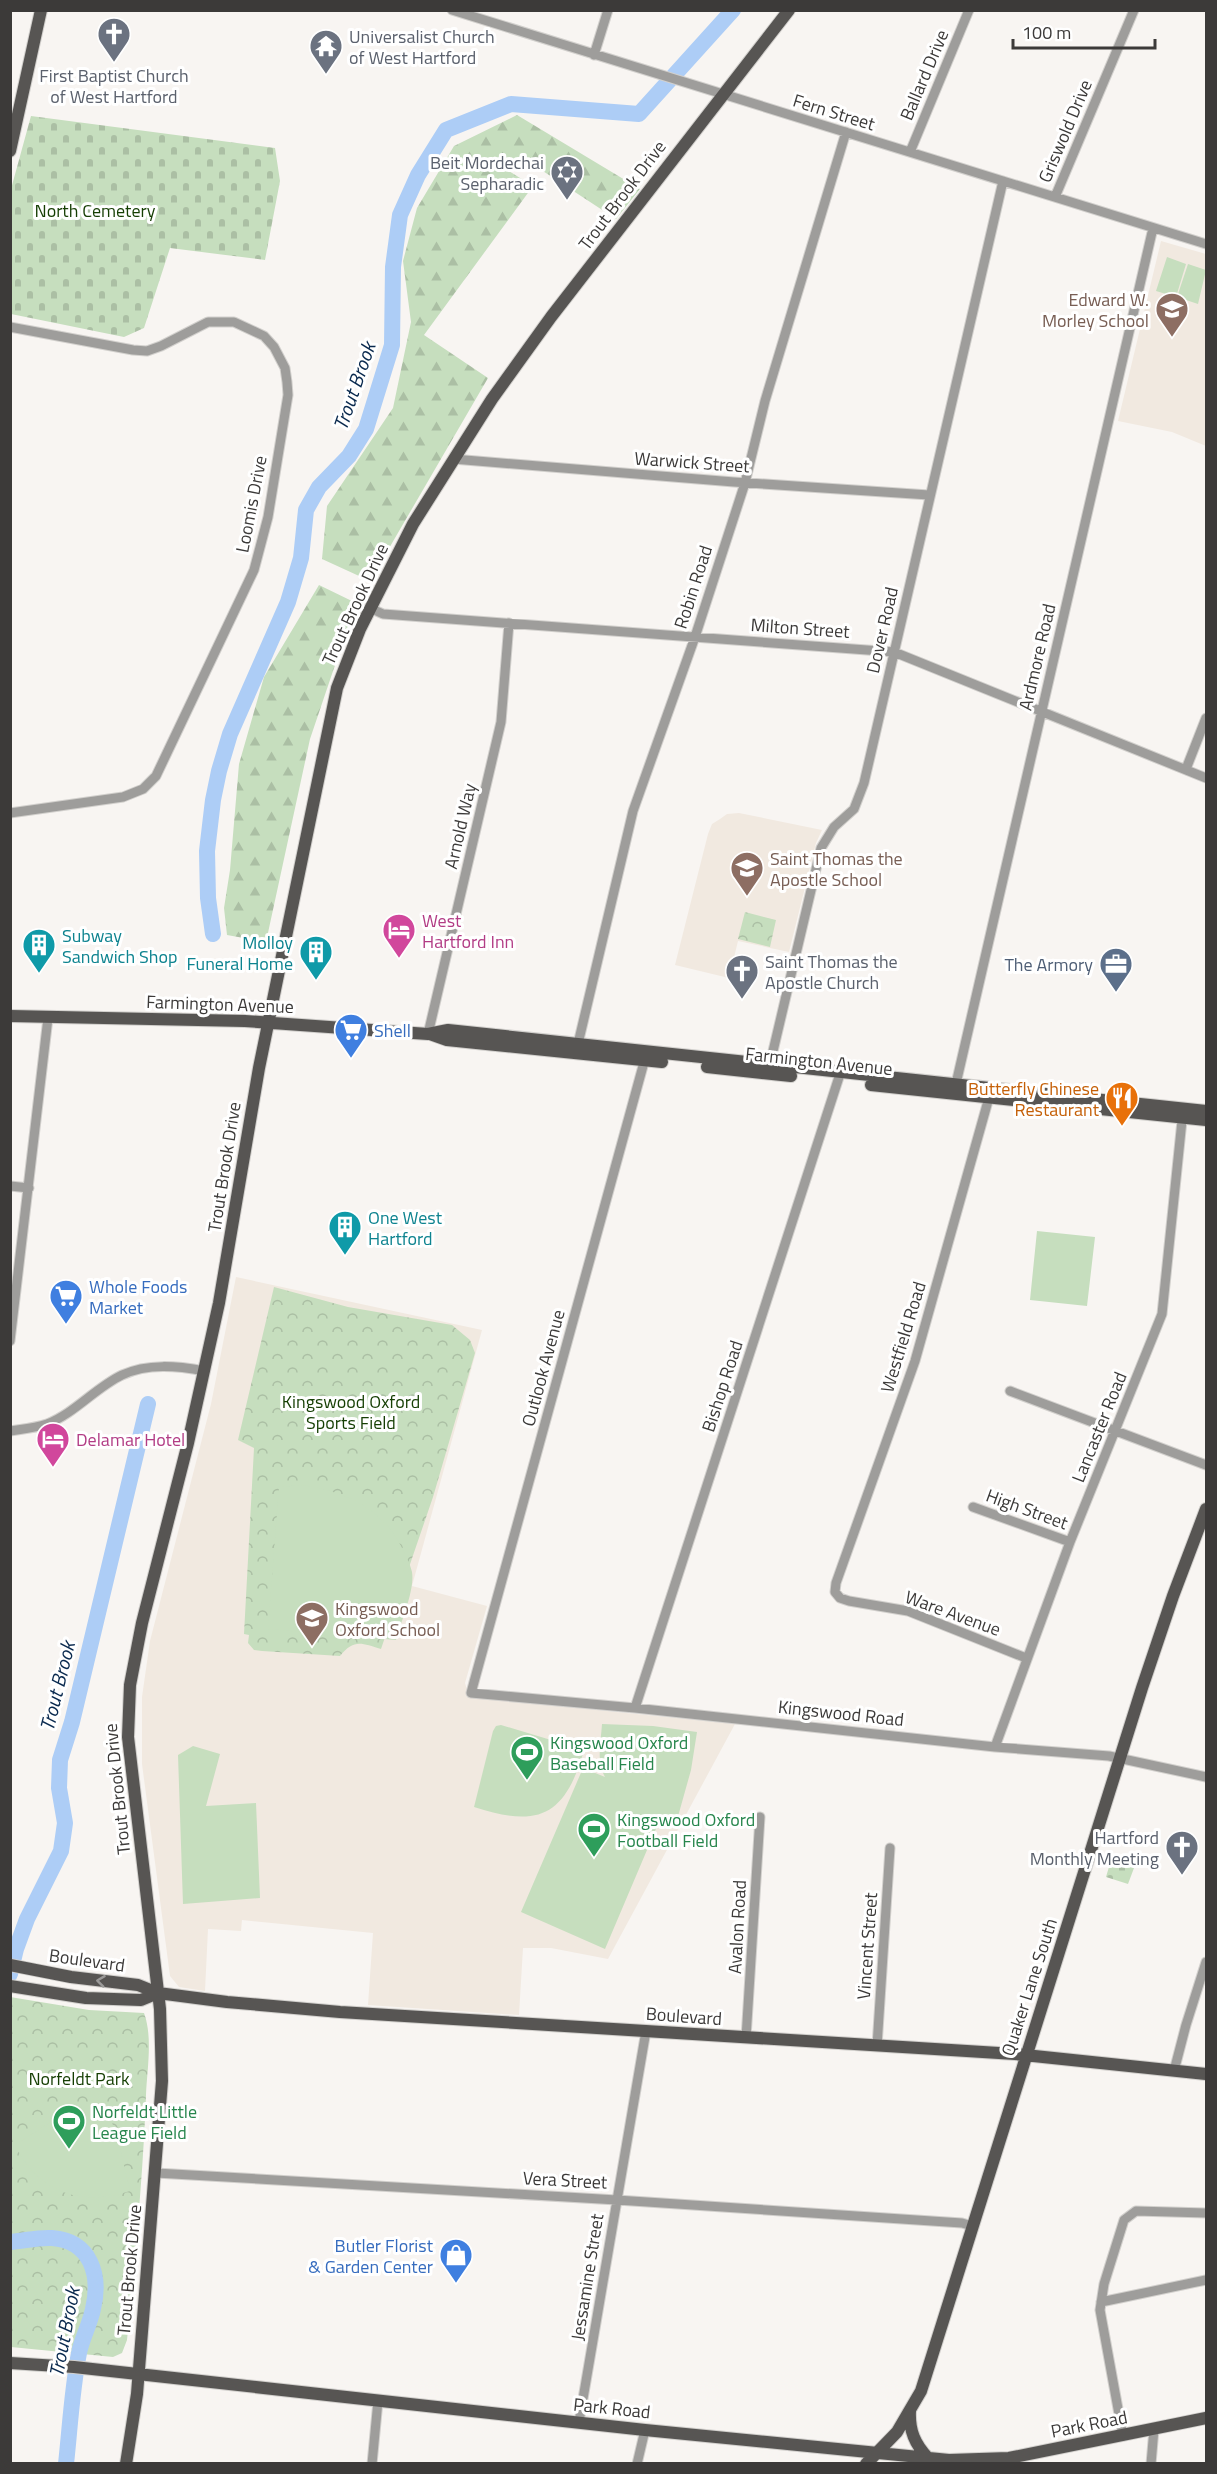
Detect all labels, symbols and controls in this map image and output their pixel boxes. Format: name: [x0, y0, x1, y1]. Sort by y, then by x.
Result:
scale bar: [1013, 12, 1156, 50]
church icon: First Baptist Church of West Hartford: [96, 16, 132, 63]
text: 100 m: [1022, 19, 1071, 46]
place label: Universalist Church of West Hartford: [349, 23, 495, 71]
street label: Ballard Drive: [893, 25, 955, 125]
temple icon: Universalist Church of West Hartford: [308, 28, 344, 75]
place label: First Baptist Church of West Hartford: [39, 62, 189, 110]
street label: Griswold Drive: [1031, 75, 1099, 187]
street label: Fern Street: [790, 87, 879, 137]
street label: Trout Brook Drive: [572, 134, 672, 256]
place label: Beit Mordechai Sepharadic: [430, 149, 544, 197]
synagogue icon: Beit Mordechai Sepharadic: [549, 154, 585, 201]
park label: North Cemetery: [35, 197, 156, 224]
place label: Edward W. Morley School: [1042, 286, 1149, 334]
school or university icon: Edward W. Morley School: [1154, 291, 1190, 338]
water label: Trout Brook: [325, 336, 384, 434]
street label: Warwick Street: [633, 445, 751, 480]
street label: Loomis Drive: [228, 453, 274, 555]
street label: Trout Brook Drive: [315, 539, 395, 669]
street label: Robin Road: [667, 542, 719, 632]
street label: Dover Road: [859, 584, 905, 676]
street label: Ardmore Road: [1012, 601, 1062, 713]
street label: Milton Street: [750, 611, 851, 645]
street label: Arnold Way: [437, 780, 483, 871]
place label: Saint Thomas the Apostle School: [770, 845, 903, 893]
school or university icon: Saint Thomas the Apostle School: [729, 850, 765, 897]
place label: West Hartford Inn: [422, 907, 514, 955]
hotel icon: West Hartford Inn: [381, 912, 417, 959]
place label: Subway Sandwich Shop: [62, 922, 178, 970]
building icon: Subway Sandwich Shop: [21, 927, 57, 974]
place label: Molloy Funeral Home: [186, 929, 293, 977]
building icon: Molloy Funeral Home: [298, 934, 334, 981]
office icon: The Armory: [1098, 946, 1134, 993]
place label: Saint Thomas the Apostle Church: [765, 948, 898, 996]
place label: The Armory: [1004, 951, 1093, 978]
church icon: Saint Thomas the Apostle Church: [724, 953, 760, 1000]
street label: Farmington Avenue: [146, 988, 294, 1020]
supermarket icon: Shell: [333, 1012, 369, 1059]
place label: Shell: [374, 1017, 411, 1044]
street label: Farmington Avenue: [744, 1040, 894, 1082]
place label: Butterfly Chinese Restaurant: [968, 1075, 1100, 1123]
restaurant icon: Butterfly Chinese Restaurant: [1104, 1080, 1140, 1127]
street label: Trout Brook Drive: [200, 1100, 248, 1234]
place label: One West Hartford: [368, 1204, 443, 1252]
building icon: One West Hartford: [327, 1209, 363, 1256]
place label: Whole Foods Market: [89, 1273, 187, 1321]
supermarket icon: Whole Foods Market: [48, 1278, 84, 1325]
street label: Westfield Road: [873, 1278, 933, 1396]
street label: Outlook Avenue: [514, 1307, 572, 1429]
street label: Bishop Road: [694, 1337, 750, 1435]
street label: Lancaster Road: [1065, 1368, 1133, 1486]
park label: Kingswood Oxford Sports Field: [282, 1388, 420, 1436]
hotel icon: Delamar Hotel: [35, 1421, 71, 1468]
place label: Delamar Hotel: [76, 1426, 185, 1453]
street label: High Street: [982, 1482, 1072, 1537]
street label: Ware Avenue: [901, 1583, 1005, 1643]
place label: Kingswood Oxford School: [335, 1595, 440, 1643]
school or university icon: Kingswood Oxford School: [294, 1600, 330, 1647]
water label: Trout Brook: [31, 1636, 84, 1734]
street label: Kingswood Road: [777, 1693, 905, 1733]
street label: Trout Brook Drive: [97, 1722, 137, 1856]
place label: Kingswood Oxford Baseball Field: [550, 1729, 688, 1777]
sports icon: Kingswood Oxford Baseball Field: [509, 1734, 545, 1781]
place label: Kingswood Oxford Football Field: [617, 1806, 755, 1854]
sports icon: Kingswood Oxford Football Field: [576, 1811, 612, 1858]
place label: Hartford Monthly Meeting: [1030, 1824, 1159, 1872]
church icon: Hartford Monthly Meeting: [1164, 1829, 1200, 1876]
street label: Avalon Road: [721, 1879, 753, 1975]
street label: Vincent Street: [850, 1891, 884, 2000]
street label: Quaker Lane South: [994, 1915, 1064, 2059]
street label: Boulevard: [47, 1941, 127, 1979]
one-way arrow: [97, 1975, 106, 1988]
street label: Boulevard: [645, 2000, 723, 2032]
park label: Norfeldt Park: [28, 2065, 130, 2092]
place label: Norfeldt Little League Field: [92, 2098, 197, 2146]
sports icon: Norfeldt Little League Field: [51, 2103, 87, 2150]
street label: Vera Street: [522, 2164, 609, 2196]
street label: Trout Brook Drive: [110, 2203, 148, 2337]
street label: Jessamine Street: [564, 2211, 610, 2342]
place label: Butler Florist & Garden Center: [308, 2232, 434, 2280]
shop icon: Butler Florist & Garden Center: [438, 2237, 474, 2284]
water label: Trout Brook: [40, 2282, 88, 2380]
street label: Park Road: [572, 2391, 652, 2425]
street label: Park Road: [1048, 2403, 1130, 2445]

